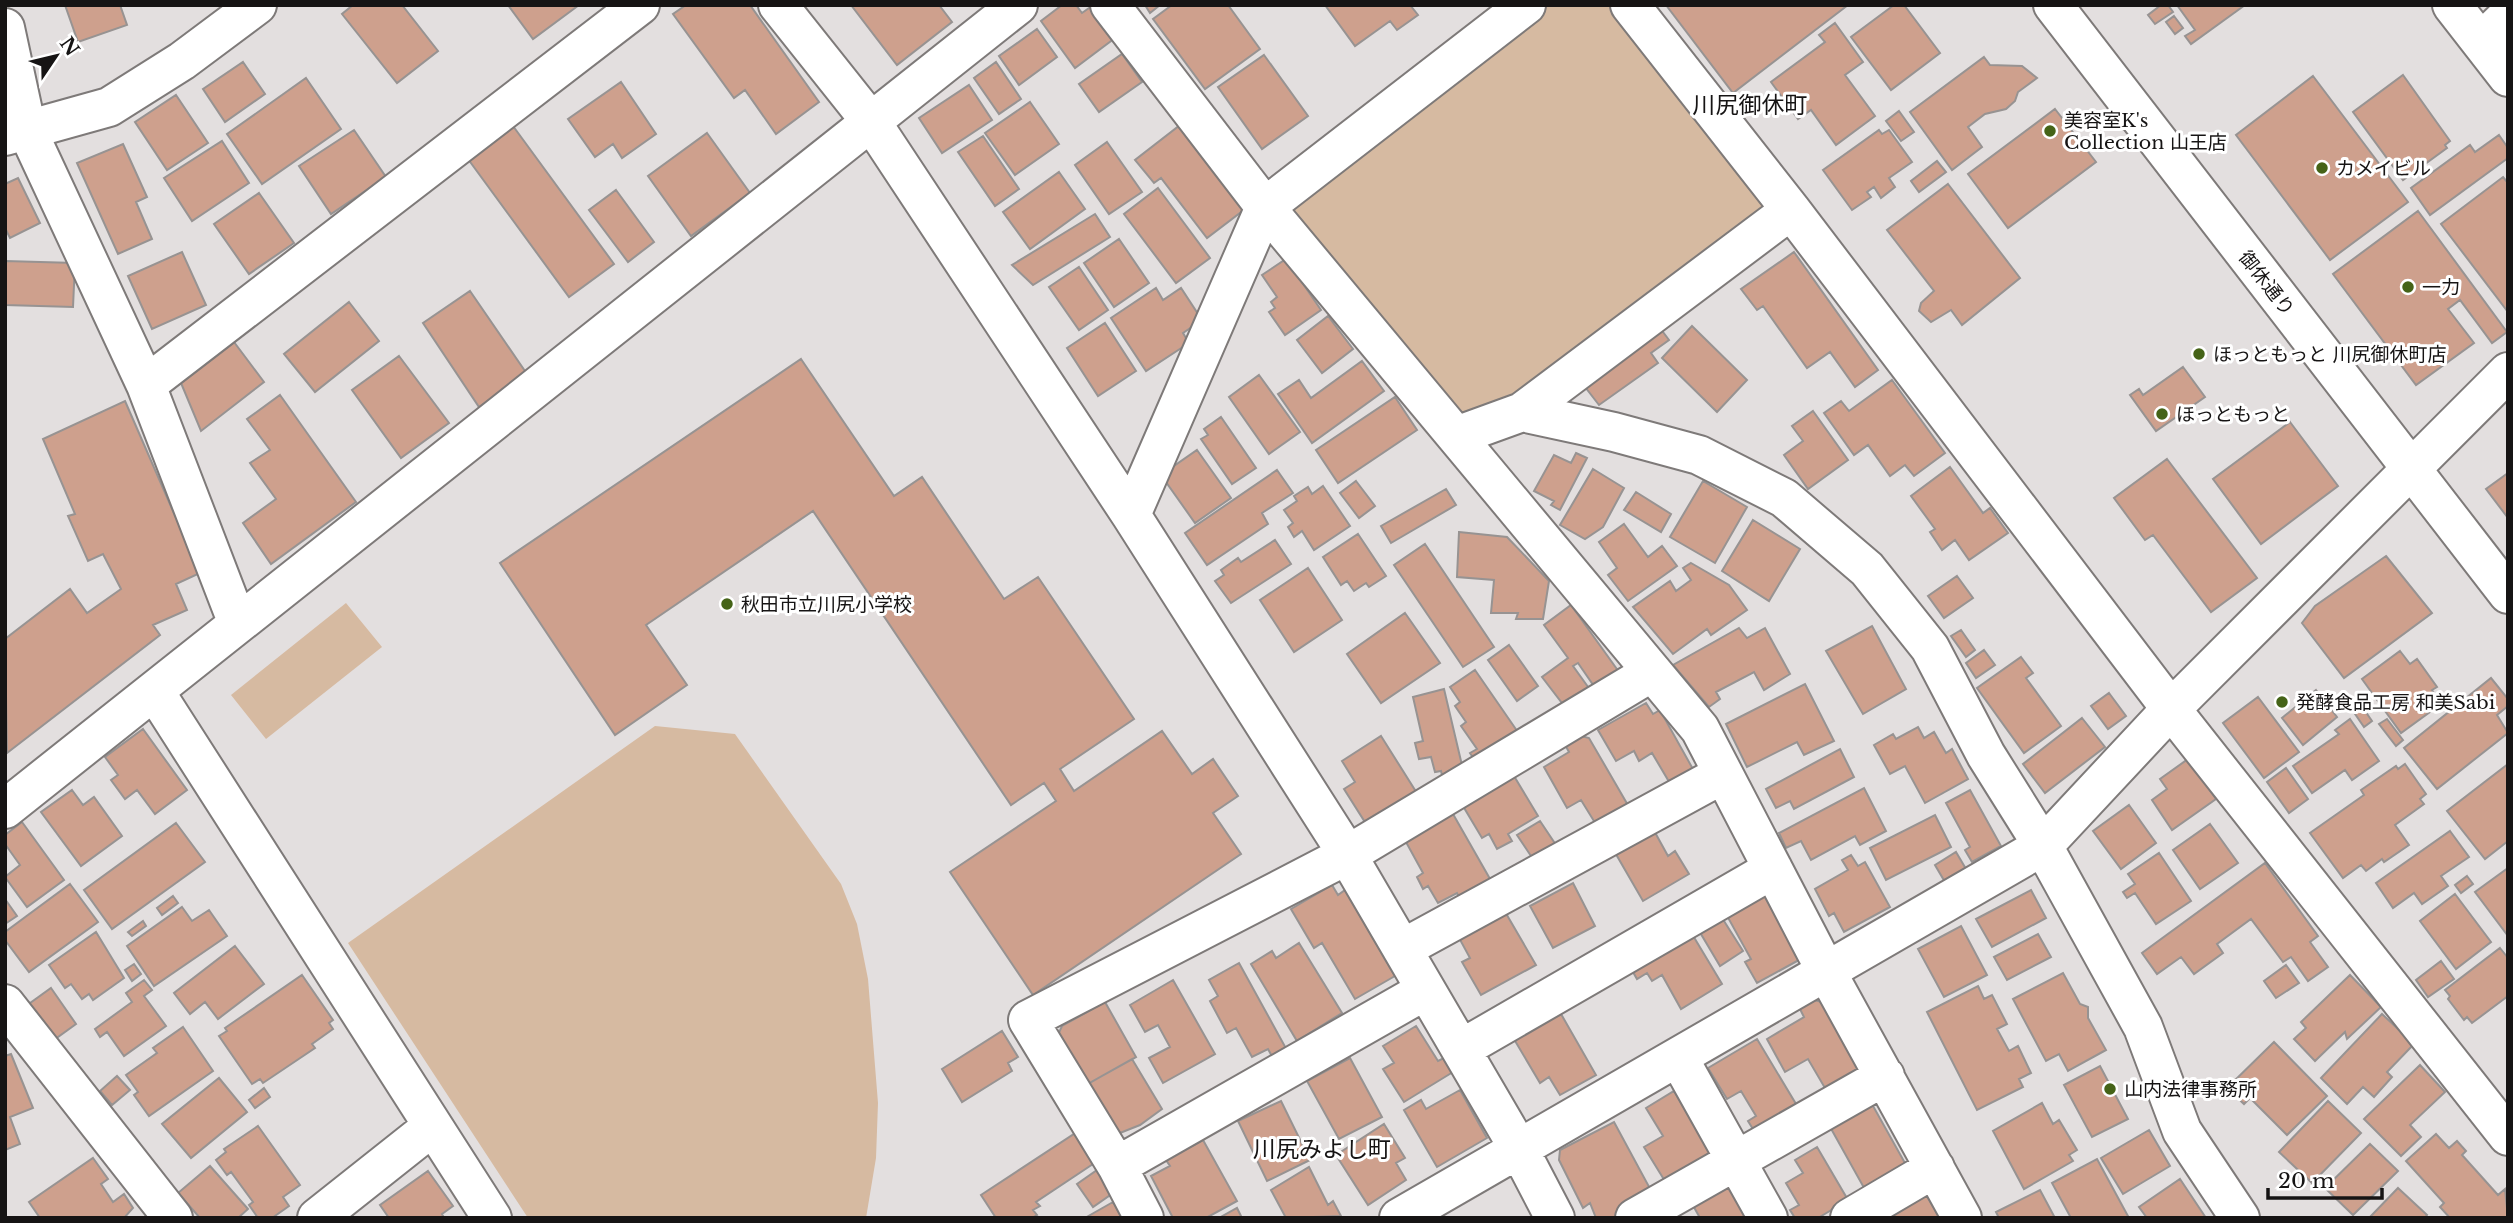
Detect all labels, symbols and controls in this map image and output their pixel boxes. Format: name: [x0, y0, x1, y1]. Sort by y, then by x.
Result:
north arrow: [21, 21, 91, 91]
text: N: [55, 33, 84, 61]
district label: 川尻御休町: [1693, 91, 1808, 119]
place label: 美容室K's Collection 山王店: [2064, 109, 2227, 154]
marker: 美容室K's Collection 山王店: [2042, 123, 2058, 139]
place label: カメイビル: [2336, 157, 2431, 180]
marker: カメイビル: [2314, 160, 2330, 176]
street label: 御休通り: [2234, 246, 2299, 320]
place label: 一力: [2422, 276, 2460, 299]
marker: 一力: [2400, 279, 2416, 295]
place label: ほっともっと 川尻御休町店: [2213, 343, 2446, 366]
marker: ほっともっと 川尻御休町店: [2191, 346, 2207, 362]
place label: ほっともっと: [2176, 403, 2290, 426]
marker: ほっともっと: [2154, 406, 2170, 422]
place label: 秋田市立川尻小学校: [741, 593, 912, 616]
marker: 秋田市立川尻小学校: [719, 596, 735, 612]
place label: 発酵食品工房 和美Sabi: [2296, 691, 2496, 714]
marker: 発酵食品工房 和美Sabi: [2274, 694, 2290, 710]
place label: 山内法律事務所: [2124, 1078, 2257, 1101]
marker: 山内法律事務所: [2102, 1081, 2118, 1097]
district label: 川尻みよし町: [1253, 1135, 1391, 1163]
scale bar: [2268, 1156, 2382, 1200]
text: 20 m: [2278, 1168, 2335, 1194]

